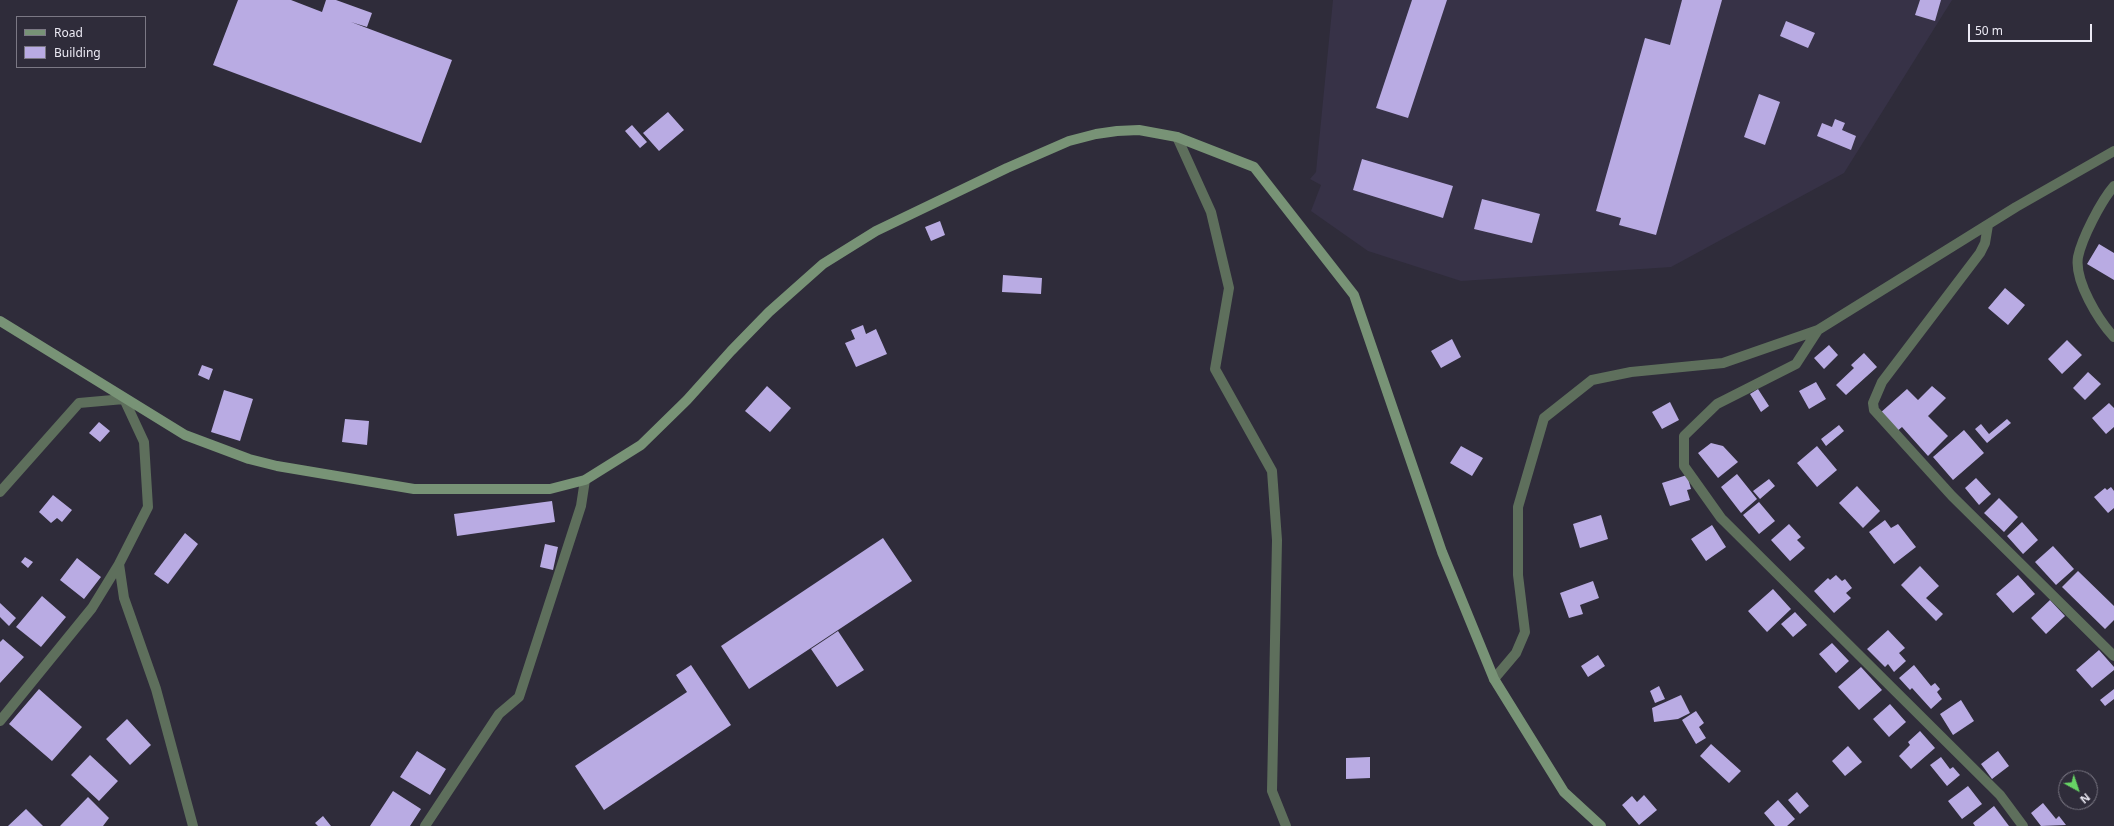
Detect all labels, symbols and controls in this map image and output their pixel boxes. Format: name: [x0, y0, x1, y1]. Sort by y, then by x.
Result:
legend: [16, 16, 146, 68]
scale bar: [1970, 16, 2094, 42]
text: 50 m: [1975, 22, 2003, 39]
text: Road: [54, 24, 83, 41]
text: Building: [54, 44, 101, 61]
north arrow: [2058, 770, 2098, 810]
text: N: [2077, 790, 2094, 807]

